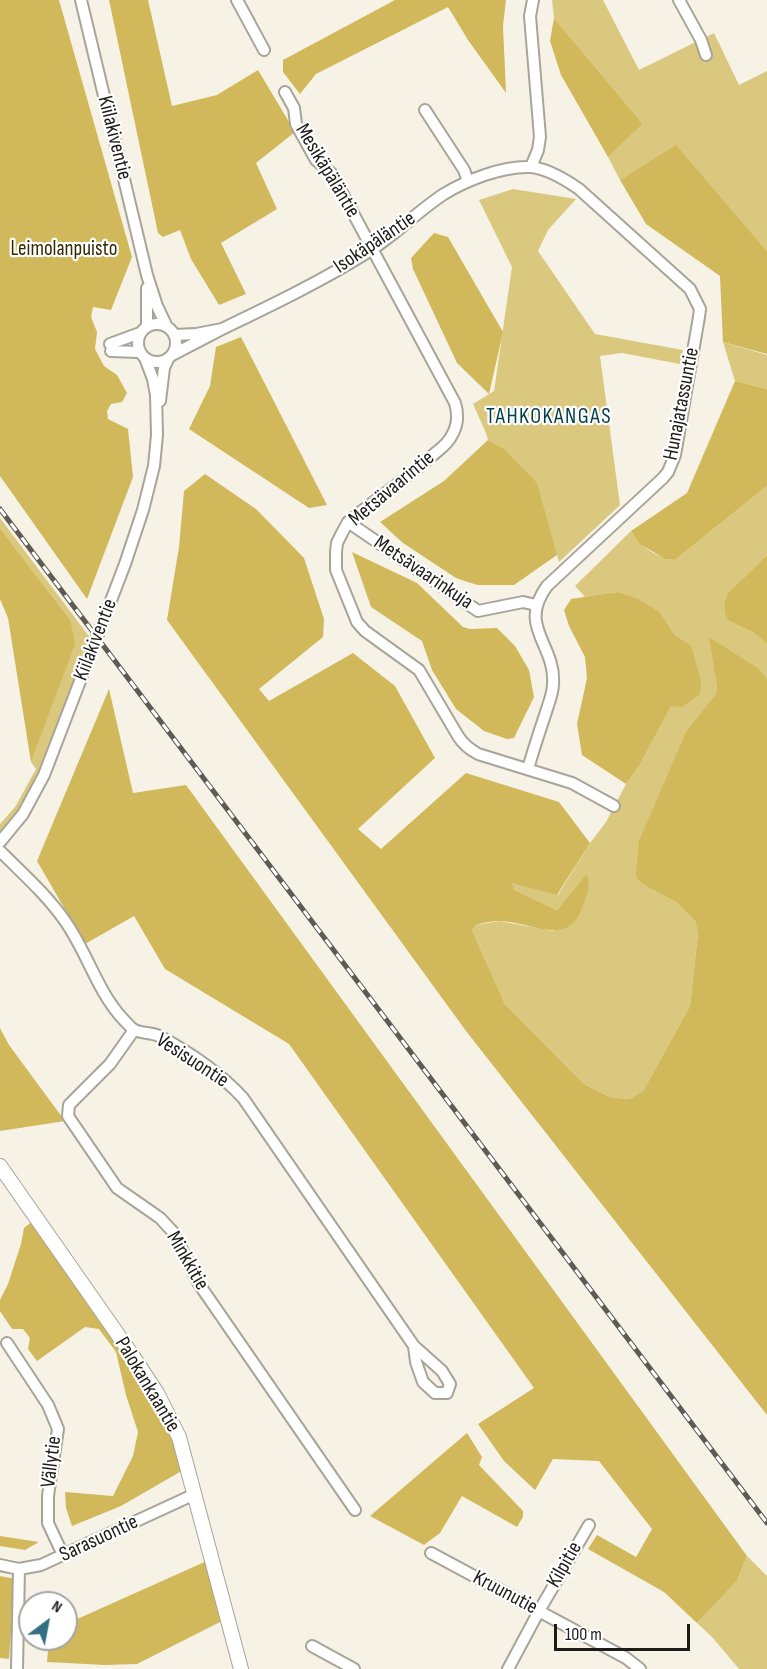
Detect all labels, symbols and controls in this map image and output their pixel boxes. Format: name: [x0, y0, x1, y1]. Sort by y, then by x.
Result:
street label: Kiilakiventie: [91, 93, 137, 183]
street label: Mesikäpäläntie: [289, 119, 365, 223]
street label: Isokäpäläntie: [329, 206, 421, 280]
park label: Leimolanpuisto: [11, 237, 117, 263]
street label: Hunajatassuntie: [659, 346, 705, 462]
district label: TAHKOKANGAS: [486, 404, 612, 430]
street label: Metsävaarintie: [344, 446, 440, 532]
street label: Metsävaarinkuja: [369, 531, 477, 615]
street label: Kiilakiventie: [69, 596, 123, 684]
street label: Vesisuontie: [151, 1028, 233, 1094]
street label: Minkkitie: [160, 1227, 214, 1295]
street label: Palokankaantie: [109, 1333, 185, 1437]
street label: Vällytie: [36, 1435, 68, 1489]
street label: Sarasuontie: [56, 1510, 142, 1568]
street label: Kilpitie: [542, 1538, 588, 1592]
street label: Kruunutie: [468, 1566, 542, 1620]
north arrow: [18, 1591, 78, 1651]
text: N: [48, 1597, 65, 1617]
scale bar: [557, 1612, 694, 1650]
text: 100 m: [565, 1624, 602, 1645]

